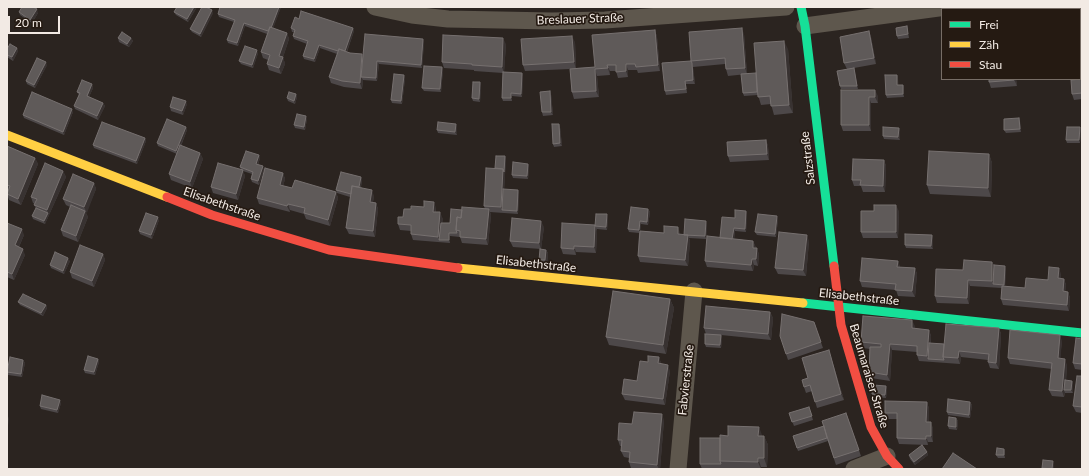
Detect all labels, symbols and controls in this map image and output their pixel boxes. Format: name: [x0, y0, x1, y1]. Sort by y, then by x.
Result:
scale bar: [10, 8, 62, 34]
legend: [941, 8, 1081, 80]
street label: Breslauer Straße: [536, 10, 624, 28]
text: 20 m: [15, 15, 42, 30]
text: Frei: [979, 17, 999, 32]
text: Zäh: [979, 37, 999, 52]
text: Stau: [979, 57, 1002, 72]
street label: Salzstraße: [798, 130, 818, 186]
street label: Elisabethstraße: [181, 184, 263, 224]
street label: Elisabethstraße: [495, 253, 577, 275]
street label: Elisabethstraße: [818, 286, 900, 308]
street label: Beaumaraiser Straße: [846, 322, 892, 430]
street label: Fabvierstraße: [675, 344, 697, 416]

